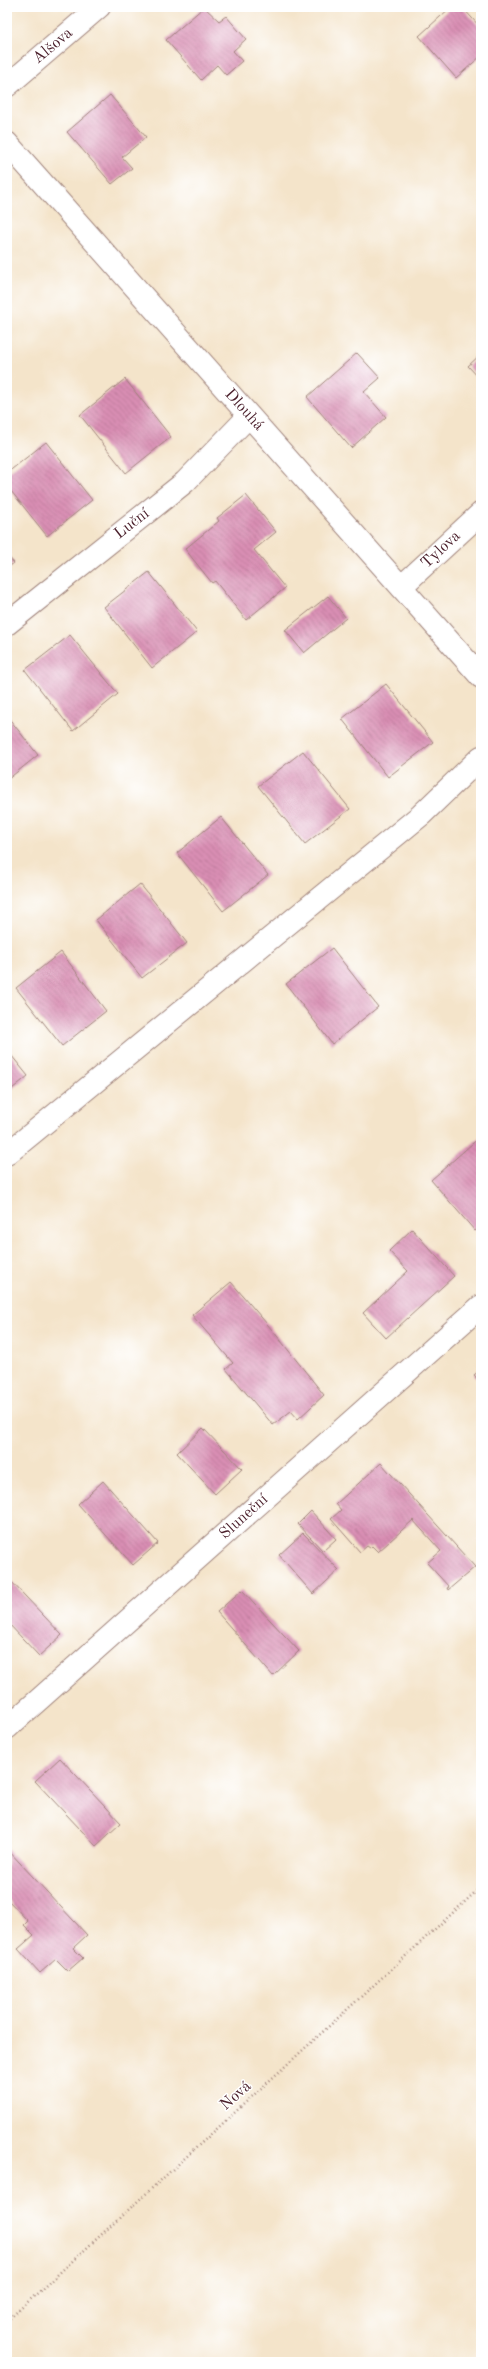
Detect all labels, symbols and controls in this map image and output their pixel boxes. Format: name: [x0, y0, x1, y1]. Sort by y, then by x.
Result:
street label: Alšova: [30, 25, 76, 67]
street label: Dlouhá: [221, 386, 267, 434]
street label: Luční: [112, 505, 153, 542]
street label: Tylova: [418, 528, 464, 572]
street label: Sluneční: [217, 1491, 272, 1543]
street label: Nová: [217, 2078, 255, 2114]

